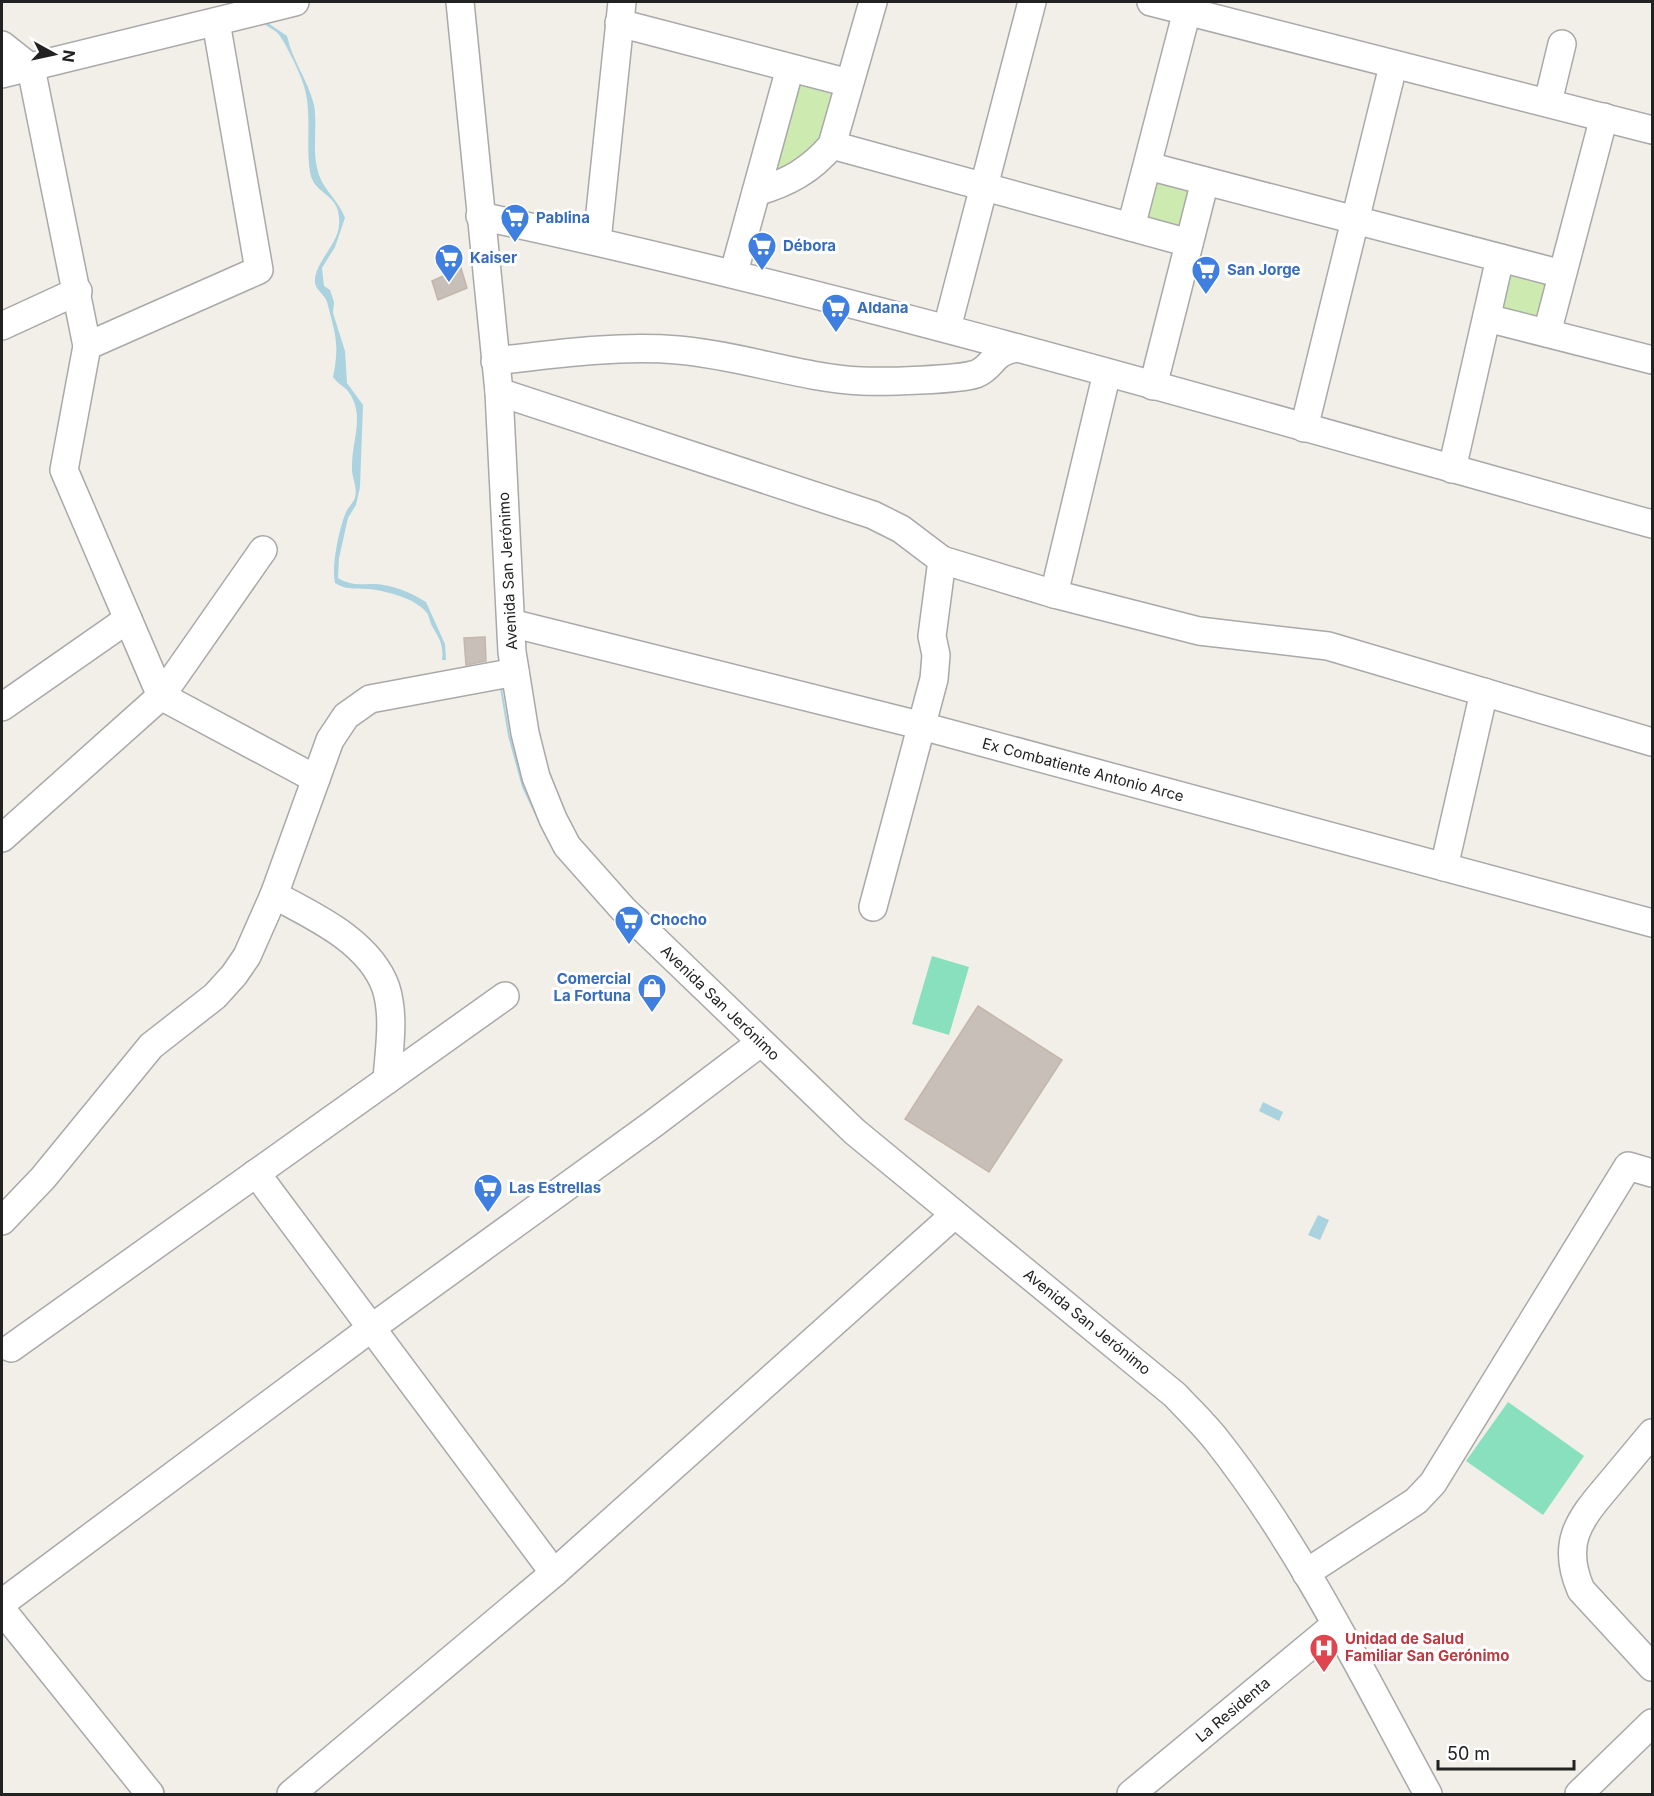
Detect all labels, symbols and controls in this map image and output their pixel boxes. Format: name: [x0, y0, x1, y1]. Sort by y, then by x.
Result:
north arrow: [24, 24, 84, 84]
text: N: [58, 49, 80, 64]
supermarket icon: Pablina: [499, 202, 531, 244]
place label: Pablina: [536, 208, 590, 227]
supermarket icon: Débora: [746, 230, 778, 272]
place label: Débora: [783, 236, 836, 255]
supermarket icon: Kaiser: [433, 242, 465, 284]
place label: Kaiser: [470, 248, 517, 267]
supermarket icon: San Jorge: [1190, 254, 1222, 296]
place label: San Jorge: [1227, 260, 1301, 279]
supermarket icon: Aldana: [820, 292, 852, 334]
place label: Aldana: [857, 298, 908, 317]
street label: Avenida San Jerónimo: [494, 492, 521, 650]
street label: Ex Combatiente Antonio Arce: [980, 733, 1186, 806]
supermarket icon: Chocho: [613, 904, 645, 946]
place label: Chocho: [650, 910, 707, 929]
street label: Avenida San Jerónimo: [657, 941, 784, 1064]
place label: Comercial La Fortuna: [553, 969, 631, 1005]
shop icon: Comercial La Fortuna: [636, 972, 668, 1014]
supermarket icon: Las Estrellas: [472, 1172, 504, 1214]
place label: Las Estrellas: [509, 1178, 601, 1197]
street label: Avenida San Jerónimo: [1020, 1265, 1155, 1379]
place label: Unidad de Salud Familiar San Gerónimo: [1345, 1629, 1509, 1665]
hospital icon: Unidad de Salud Familiar San Gerónimo: [1308, 1632, 1340, 1674]
street label: La Residenta: [1192, 1673, 1274, 1746]
scale bar: [1438, 1733, 1574, 1771]
text: 50 m: [1447, 1743, 1490, 1764]

